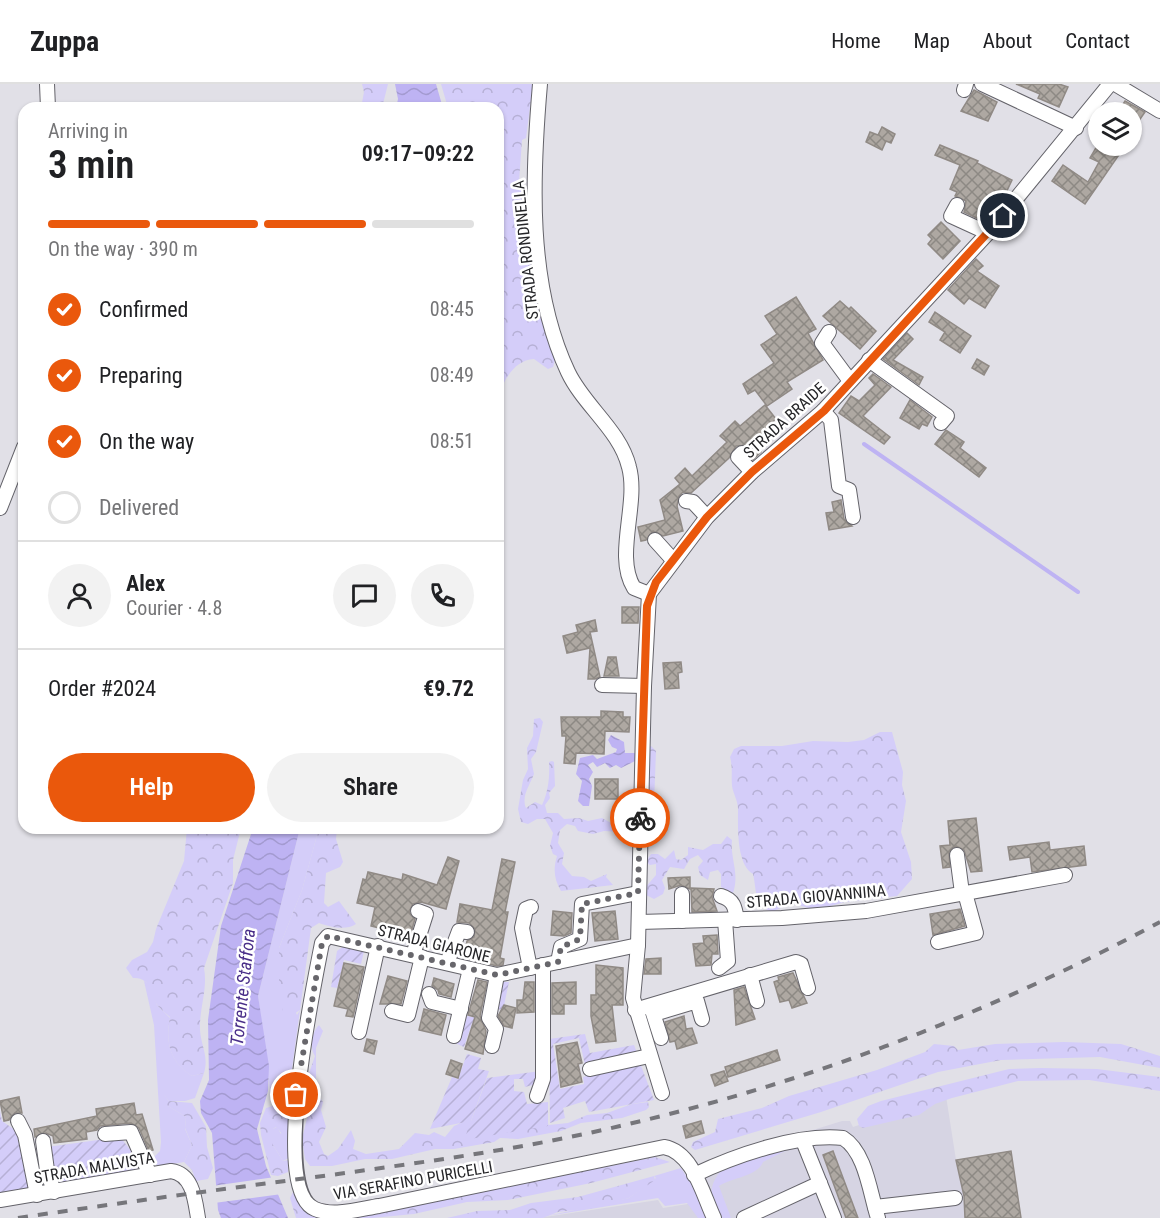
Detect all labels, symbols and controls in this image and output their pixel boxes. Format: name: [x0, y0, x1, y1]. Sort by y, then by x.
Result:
text: Zuppa: [30, 25, 99, 58]
text: Home: [831, 29, 881, 53]
text: Map: [914, 29, 950, 53]
text: About: [983, 29, 1032, 53]
text: Contact: [1065, 29, 1130, 53]
map controls: [1088, 102, 1142, 156]
button: layers: [1088, 102, 1142, 156]
text: Arriving in: [48, 119, 128, 143]
text: 09:17–09:22: [362, 141, 474, 166]
text: 3 min: [48, 142, 134, 188]
street label: STRADA RONDINELLA: [509, 179, 542, 320]
pin: [977, 190, 1028, 241]
icon: home: [986, 199, 1019, 232]
text: On the way · 390 m: [48, 237, 198, 261]
icon: check: [48, 293, 81, 326]
text: Confirmed: [99, 297, 188, 322]
text: 08:45: [430, 297, 474, 321]
icon: check: [48, 359, 81, 392]
text: Preparing: [99, 363, 183, 388]
text: 08:49: [430, 363, 474, 387]
street label: STRADA BRAIDE: [739, 379, 829, 462]
icon: check: [48, 425, 81, 458]
text: On the way: [99, 429, 194, 454]
text: 08:51: [430, 429, 474, 453]
text: Delivered: [99, 495, 179, 520]
button: person: [48, 564, 111, 627]
button: chat: [333, 564, 396, 627]
button: phone: [411, 564, 474, 627]
text: Alex: [126, 571, 165, 596]
text: Courier · 4.8: [126, 596, 222, 620]
text: Order #2024: [48, 676, 156, 701]
text: €9.72: [423, 676, 474, 701]
button: Help: [48, 753, 255, 822]
button: Share: [267, 753, 474, 822]
courier: [610, 788, 670, 848]
icon: bike: [624, 802, 657, 835]
street label: STRADA GIOVANNINA: [746, 881, 887, 912]
street label: STRADA GIARONE: [376, 920, 492, 967]
water label: Torrente Staffora: [226, 928, 259, 1046]
pin: [270, 1069, 321, 1120]
icon: bag: [279, 1078, 312, 1111]
street label: STRADA MALVISTA: [32, 1148, 156, 1187]
street label: VIA SERAFINO PURICELLI: [332, 1157, 494, 1204]

